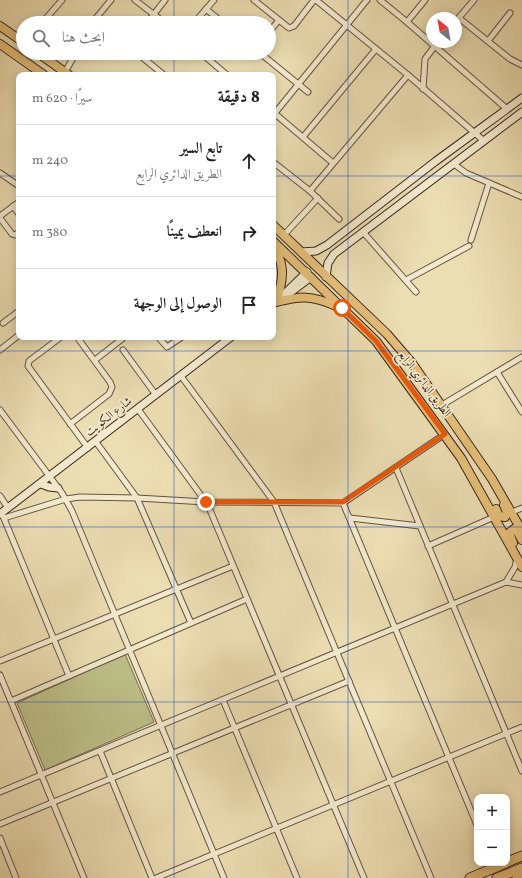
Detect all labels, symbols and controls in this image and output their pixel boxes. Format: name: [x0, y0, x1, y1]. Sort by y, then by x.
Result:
north arrow: [426, 12, 462, 48]
search box: [16, 16, 276, 60]
icon: search: [30, 27, 52, 49]
text: ابحث هنا: [62, 28, 105, 49]
text: 8 دقيقة: [218, 86, 260, 109]
text: سيرًا · 620 m: [32, 90, 92, 108]
text: تابع السير: [180, 139, 222, 160]
icon: ahead: [238, 150, 260, 172]
text: 240 m: [32, 152, 68, 170]
text: الطريق الدائري الرابع: [136, 166, 222, 184]
text: انعطف يمينًا: [167, 222, 222, 243]
icon: right: [238, 222, 260, 244]
text: 380 m: [32, 224, 67, 242]
text: الوصول إلى الوجهة: [134, 294, 222, 315]
icon: arrive: [238, 294, 260, 316]
route start: [333, 299, 351, 317]
street label: الطريق الدائري الرابع: [392, 347, 455, 422]
street label: شارع الكويت: [82, 394, 137, 442]
route end: [197, 493, 215, 511]
map controls: [474, 794, 510, 866]
button: +: [474, 794, 510, 830]
button: −: [474, 830, 510, 866]

